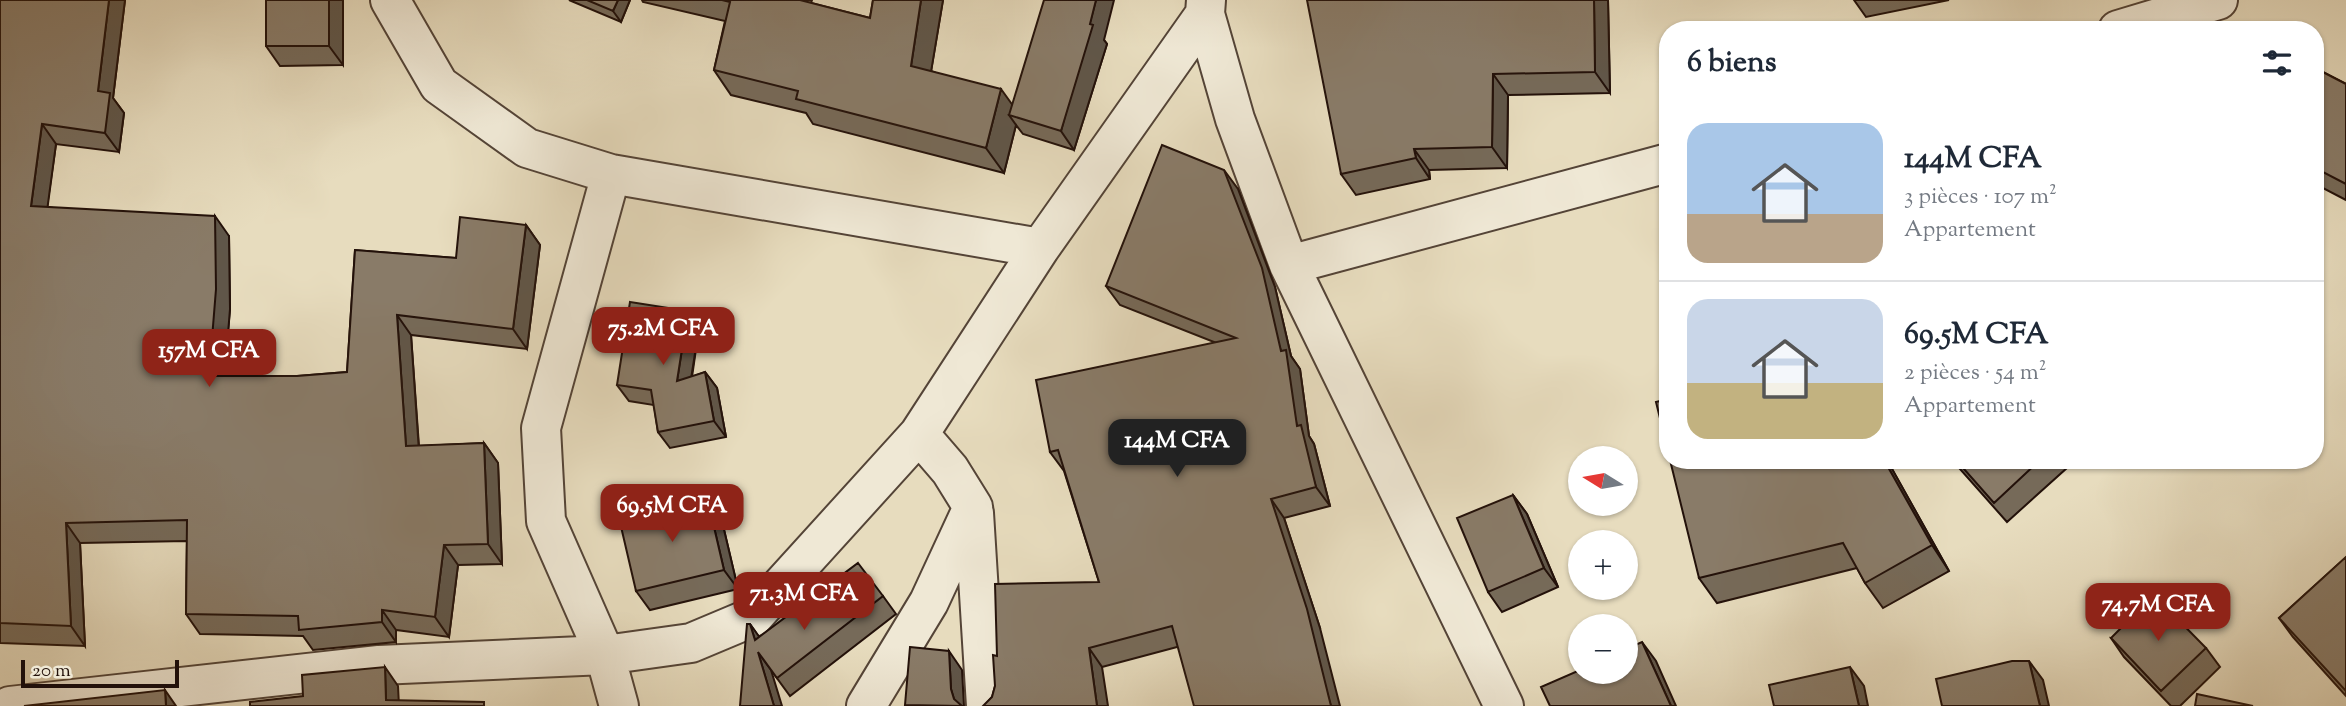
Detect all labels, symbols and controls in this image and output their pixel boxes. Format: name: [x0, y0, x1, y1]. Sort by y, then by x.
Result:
text: 6 biens: [1687, 42, 1777, 85]
icon: filters: [2258, 44, 2296, 82]
text: 144M CFA: [1904, 138, 2042, 181]
icon: home: [1743, 151, 1827, 235]
text: 3 pièces · 107 m²: [1904, 181, 2057, 214]
text: Appartement: [1904, 214, 2036, 247]
pin: 75.2M CFA: [583, 308, 743, 367]
text: 75.2M CFA: [608, 313, 718, 346]
text: 69.5M CFA: [1904, 314, 2049, 357]
icon: home: [1743, 327, 1827, 411]
pin: 157M CFA: [137, 330, 281, 389]
text: 157M CFA: [158, 335, 260, 368]
text: 2 pièces · 54 m²: [1904, 357, 2046, 390]
text: Appartement: [1904, 390, 2036, 423]
pin: 144M CFA: [1105, 420, 1249, 479]
text: 144M CFA: [1124, 425, 1230, 458]
north arrow: [1568, 446, 1638, 516]
map controls: [1568, 446, 1638, 684]
pin: 69.5M CFA: [592, 484, 752, 544]
text: 69.5M CFA: [617, 490, 727, 523]
button: +: [1568, 530, 1638, 600]
pin: 71.3M CFA: [724, 572, 884, 632]
text: 71.3M CFA: [749, 578, 859, 611]
pin: 74.7M CFA: [2078, 584, 2238, 643]
text: 74.7M CFA: [2101, 589, 2215, 622]
button: −: [1568, 614, 1638, 684]
scale bar: [21, 657, 178, 689]
text: 20 m: [32, 658, 71, 685]

